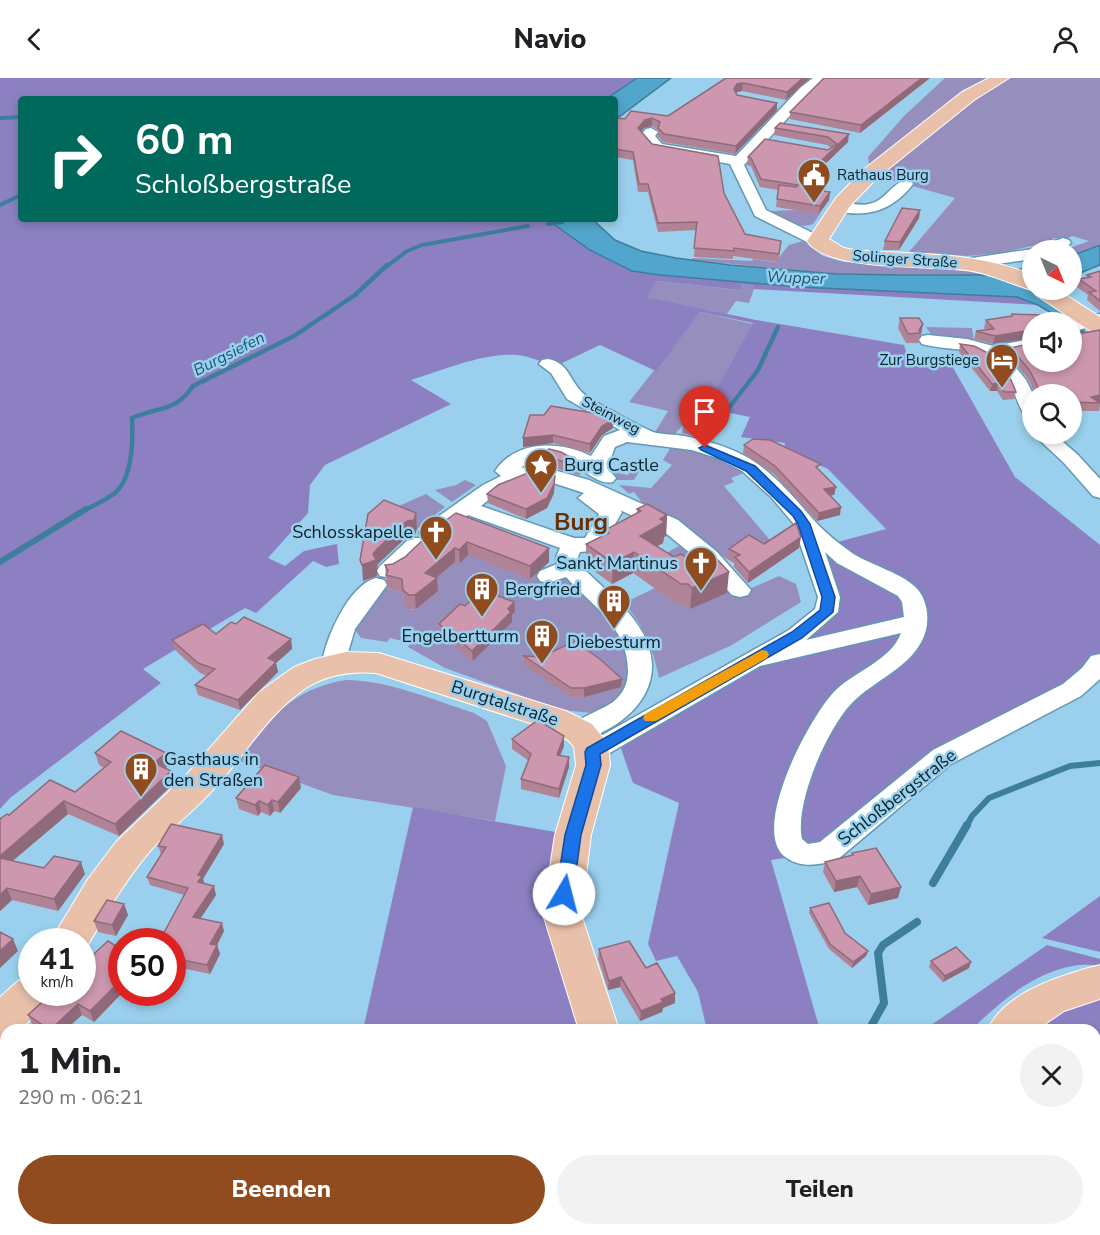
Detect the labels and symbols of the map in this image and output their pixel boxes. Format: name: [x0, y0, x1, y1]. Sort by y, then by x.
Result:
public building icon: Rathaus Burg: [796, 157, 832, 204]
place label: Rathaus Burg: [837, 165, 929, 185]
north arrow: [1022, 240, 1082, 300]
street label: Solinger Straße: [852, 245, 958, 273]
water label: Wupper: [766, 266, 827, 290]
water label: Burgsiefen: [190, 327, 268, 381]
hotel icon: Zur Burgstiege: [984, 342, 1020, 389]
place label: Zur Burgstiege: [879, 350, 979, 370]
pin: [679, 386, 730, 448]
street label: Steinweg: [578, 391, 644, 439]
place icon: Burg Castle: [523, 447, 559, 494]
place label: Burg Castle: [564, 453, 659, 477]
district label: Burg: [554, 506, 608, 538]
church icon: Schlosskapelle: [418, 514, 454, 561]
place label: Schlosskapelle: [292, 520, 413, 544]
church icon: Sankt Martinus: [683, 545, 719, 592]
place label: Sankt Martinus: [556, 551, 678, 575]
building icon: Bergfried: [464, 571, 500, 618]
place label: Bergfried: [505, 577, 580, 601]
building icon: Diebesturm: [596, 583, 632, 630]
building icon: Engelbertturm: [524, 618, 560, 665]
place label: Engelbertturm: [402, 624, 519, 648]
place label: Diebesturm: [567, 630, 661, 654]
street label: Burgtalstraße: [448, 674, 562, 732]
street label: Schloßbergstraße: [833, 743, 961, 851]
place label: Gasthaus in den Straßen: [164, 747, 263, 792]
building icon: Gasthaus in den Straßen: [123, 751, 159, 798]
position arrow: [532, 862, 596, 926]
speed limit sign: 50: [108, 928, 186, 1006]

